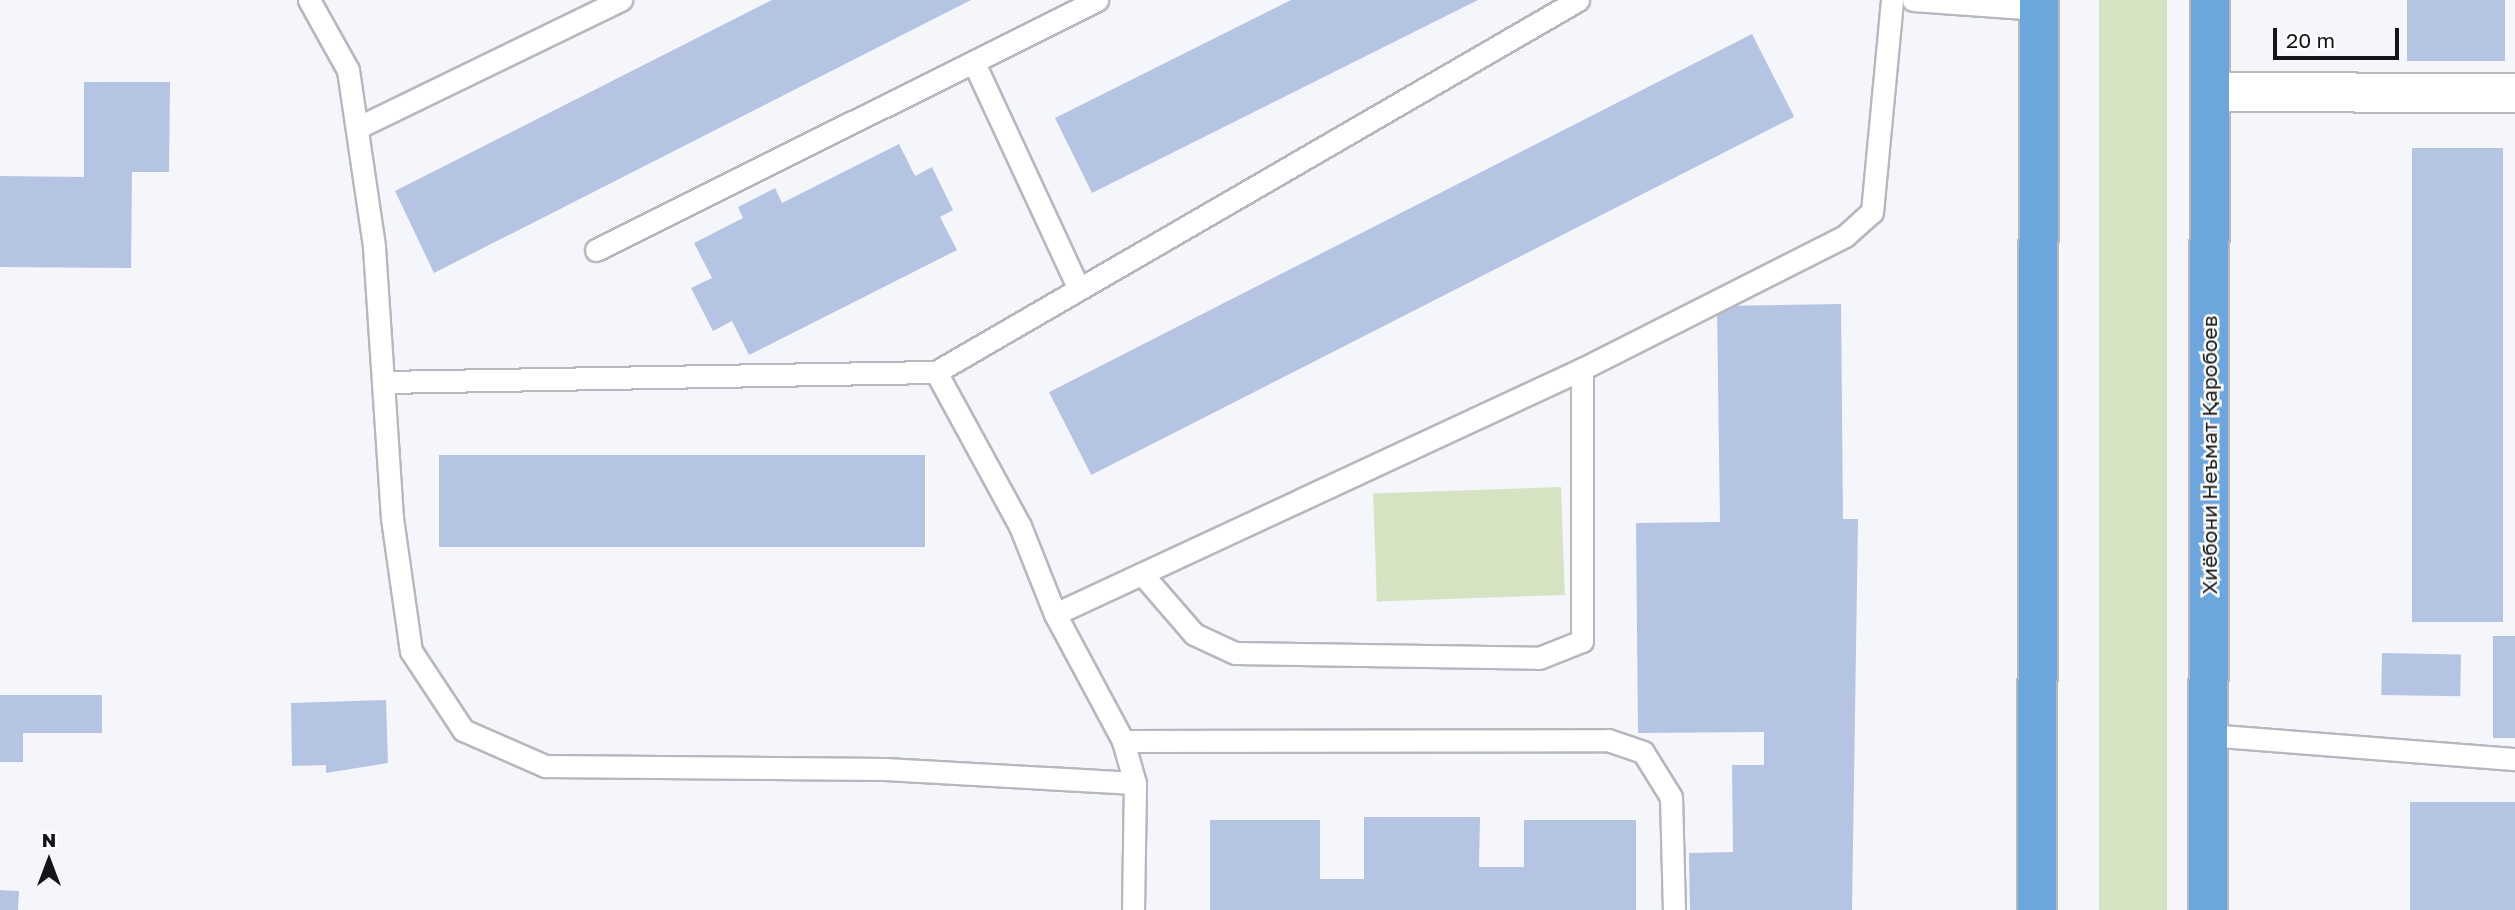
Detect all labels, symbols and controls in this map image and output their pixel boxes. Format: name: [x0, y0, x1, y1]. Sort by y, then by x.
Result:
scale bar: [2277, 14, 2403, 58]
text: 20 m: [2286, 27, 2335, 53]
street label: Хиёбони Неъмат Қаробоев: [2196, 315, 2222, 595]
north arrow: [14, 826, 84, 896]
text: N: [42, 828, 56, 851]

